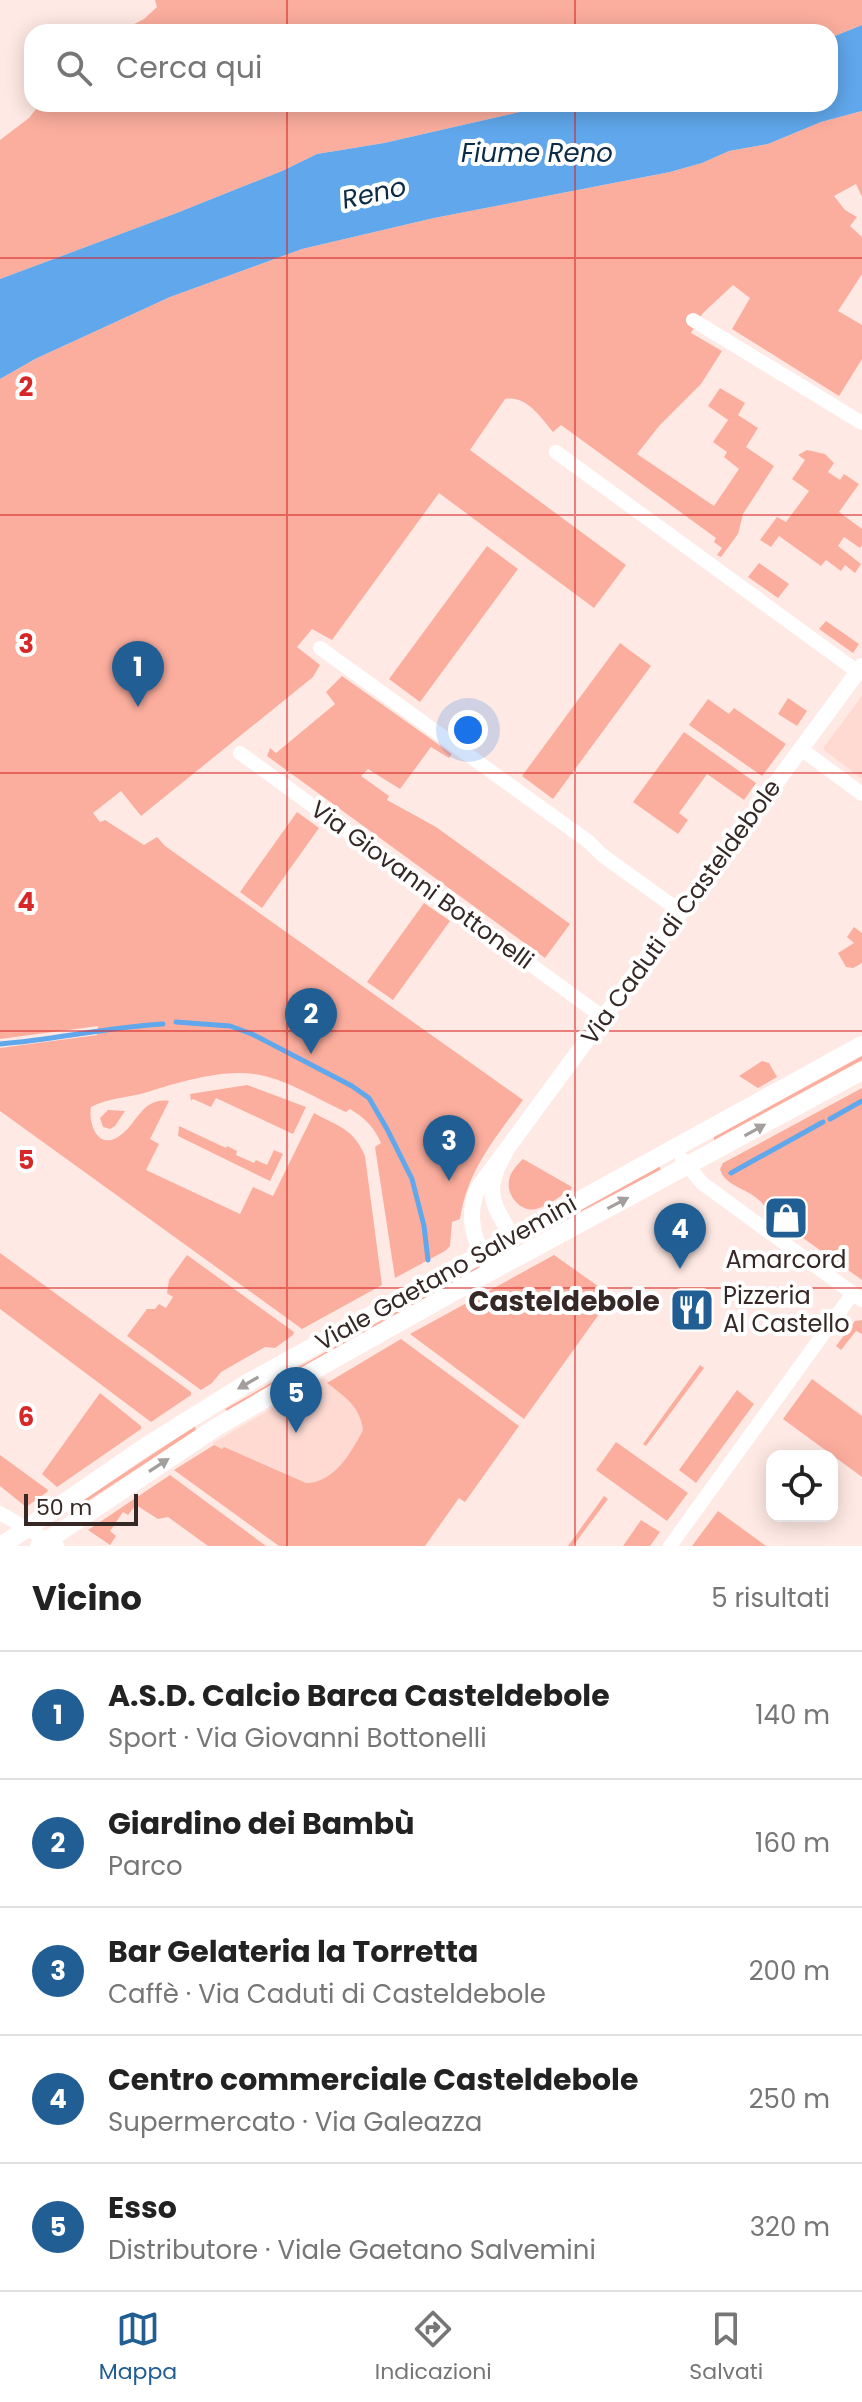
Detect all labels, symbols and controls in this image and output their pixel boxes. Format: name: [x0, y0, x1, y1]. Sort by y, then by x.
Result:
search box: [24, 24, 838, 112]
icon: search: [52, 46, 96, 90]
text: Cerca qui: [116, 46, 262, 89]
water label: Fiume Reno: [461, 135, 613, 171]
water label: Reno: [338, 168, 410, 218]
text: 2: [19, 369, 34, 405]
text: 3: [18, 626, 34, 662]
pin: 1: [112, 641, 164, 707]
your location: [448, 710, 488, 750]
street label: Via Caduti di Casteldebole: [573, 772, 788, 1051]
street label: Via Giovanni Bottonelli: [304, 792, 541, 977]
text: 4: [17, 884, 35, 920]
pin: 2: [285, 988, 337, 1054]
pin: 3: [423, 1115, 475, 1181]
one-way arrow: [744, 1123, 766, 1137]
text: 5: [18, 1142, 34, 1178]
street label: Viale Gaetano Salvemini: [309, 1187, 582, 1358]
shop icon: Amarcord: [762, 1194, 810, 1242]
one-way arrow: [607, 1196, 629, 1210]
pin: 4: [654, 1203, 706, 1269]
place label: Amarcord: [725, 1243, 847, 1276]
place label: Pizzeria Al Castello: [723, 1279, 850, 1340]
district label: Casteldebole: [468, 1282, 660, 1321]
restaurant icon: Pizzeria Al Castello: [668, 1286, 716, 1334]
pin: 5: [270, 1367, 322, 1433]
one-way arrow: [237, 1376, 259, 1390]
text: 6: [18, 1399, 34, 1435]
map controls: [766, 1450, 838, 1522]
button: locate: [766, 1450, 838, 1522]
one-way arrow: [148, 1457, 169, 1472]
scale bar: [24, 1490, 138, 1526]
text: 50 m: [36, 1492, 92, 1523]
text: Vicino: [32, 1574, 142, 1622]
text: 5 risultati: [711, 1580, 830, 1616]
text: A.S.D. Calcio Barca Casteldebole: [108, 1674, 610, 1717]
text: 1: [53, 1697, 63, 1733]
text: 140 m: [755, 1697, 830, 1733]
text: Sport · Via Giovanni Bottonelli: [108, 1720, 487, 1756]
text: Giardino dei Bambù: [108, 1802, 414, 1845]
text: 2: [51, 1825, 65, 1861]
text: 160 m: [755, 1825, 830, 1861]
text: Parco: [108, 1848, 183, 1884]
text: Bar Gelateria la Torretta: [108, 1930, 478, 1973]
text: 3: [50, 1953, 66, 1989]
text: 200 m: [749, 1953, 830, 1989]
text: Caffè · Via Caduti di Casteldebole: [108, 1976, 546, 2012]
text: Centro commerciale Casteldebole: [108, 2058, 638, 2101]
text: 4: [49, 2081, 67, 2117]
text: 250 m: [749, 2081, 830, 2117]
text: Supermercato · Via Galeazza: [108, 2104, 482, 2140]
text: Esso: [108, 2186, 177, 2229]
text: 5: [50, 2209, 66, 2245]
text: 320 m: [750, 2209, 830, 2245]
text: Distributore · Viale Gaetano Salvemini: [108, 2232, 596, 2268]
tab: Mappa: [99, 2307, 177, 2388]
tab: Indicazioni: [375, 2307, 492, 2388]
tab: Salvati: [689, 2307, 763, 2388]

